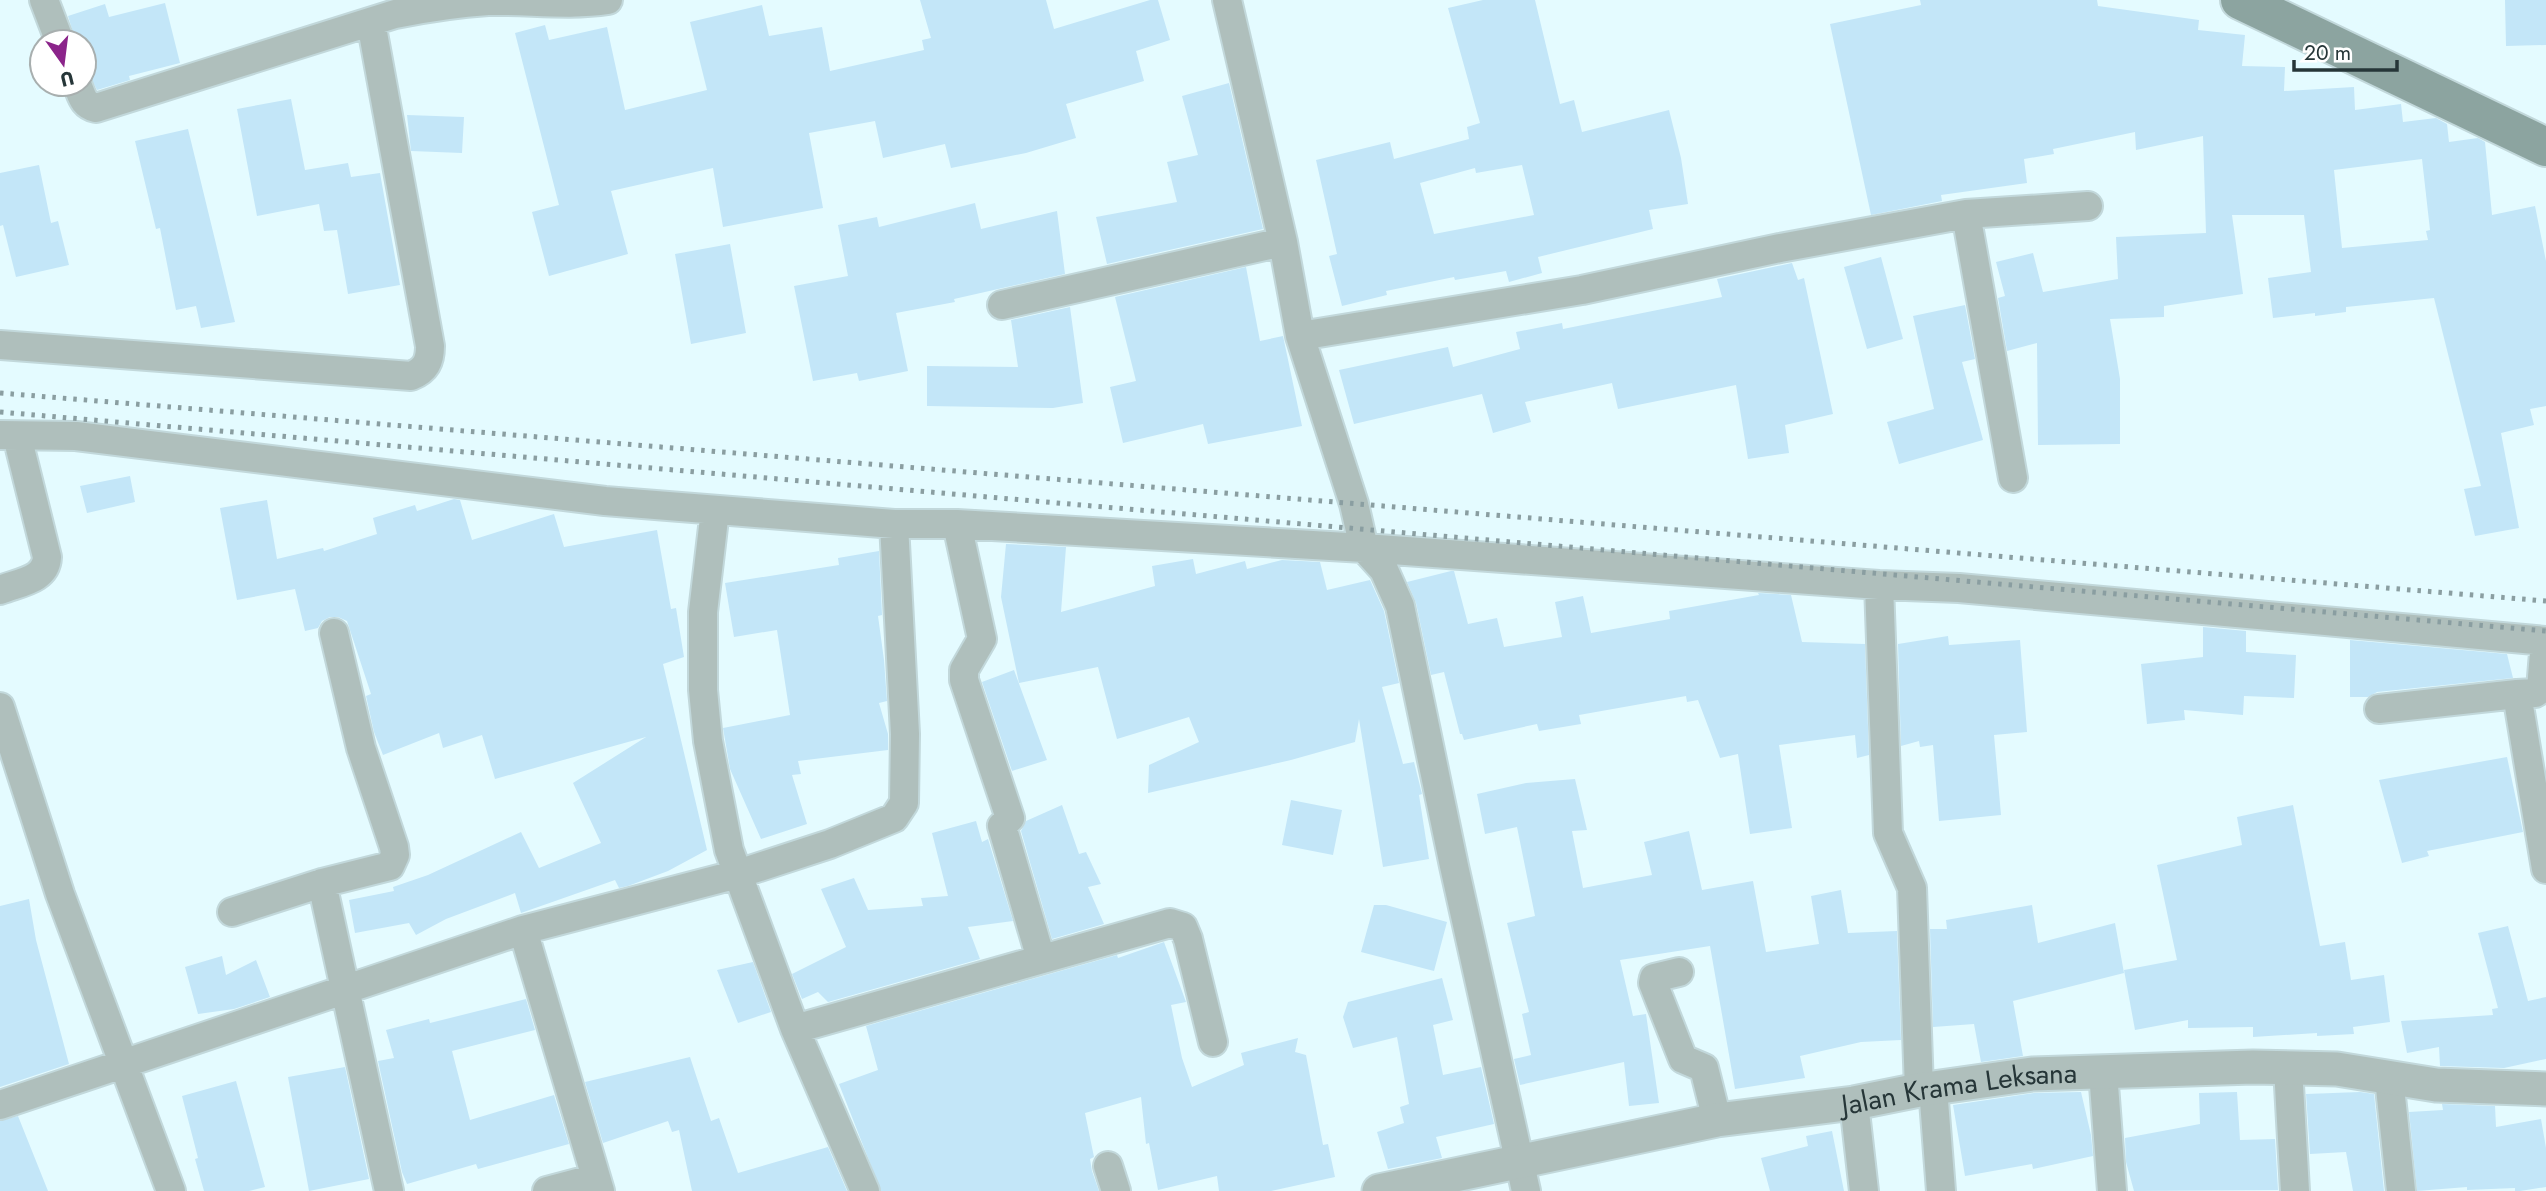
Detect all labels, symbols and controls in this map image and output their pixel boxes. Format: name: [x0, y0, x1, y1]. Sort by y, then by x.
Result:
north arrow: [28, 28, 98, 98]
scale bar: [2294, 28, 2397, 72]
text: 20 m: [2304, 38, 2351, 68]
text: U: [57, 64, 77, 94]
street label: Jalan Krama Leksana: [1835, 1053, 2078, 1126]

